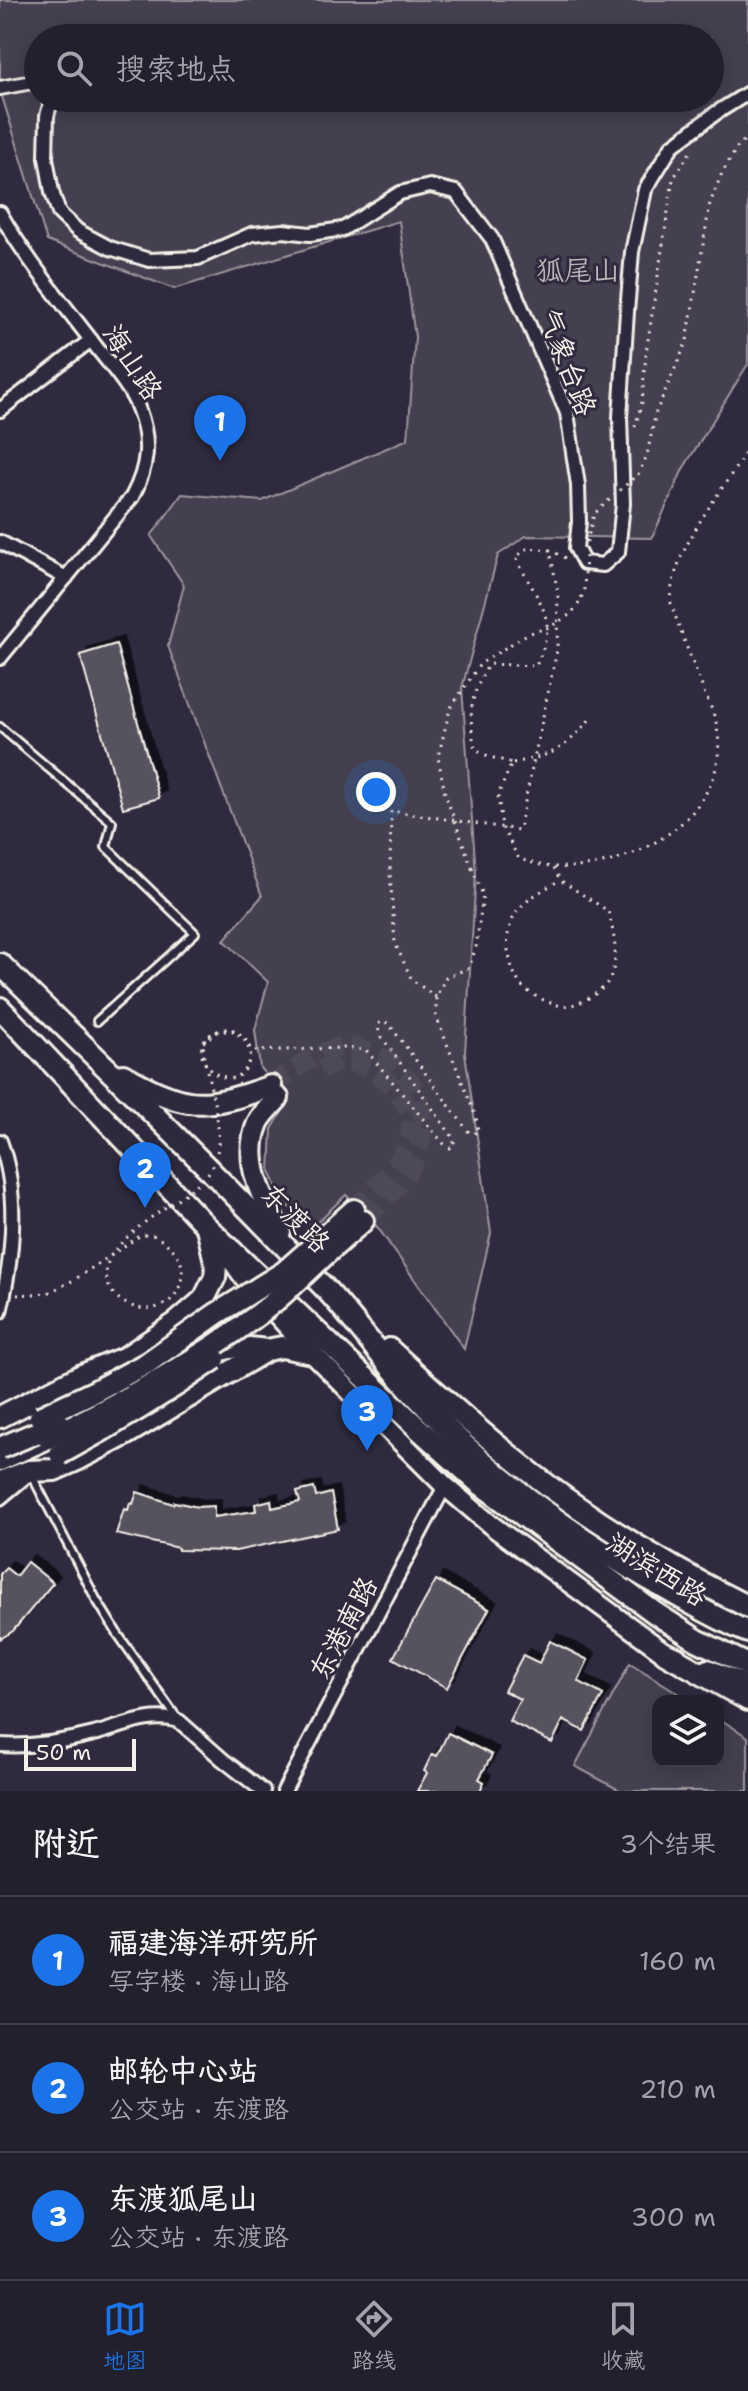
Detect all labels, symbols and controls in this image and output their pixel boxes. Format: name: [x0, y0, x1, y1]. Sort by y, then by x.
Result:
search box: [24, 24, 724, 112]
icon: search: [52, 46, 96, 90]
text: 搜索地点: [116, 48, 236, 89]
park label: 狐尾山: [536, 251, 620, 289]
street label: 气象台路: [530, 303, 606, 421]
street label: 海山路: [94, 316, 172, 408]
pin: 1: [194, 395, 246, 461]
your location: [356, 772, 396, 812]
pin: 2: [119, 1142, 171, 1208]
street label: 东渡路: [253, 1175, 339, 1261]
pin: 3: [341, 1385, 393, 1451]
street label: 湖滨西路: [599, 1523, 715, 1615]
street label: 东港南路: [300, 1570, 386, 1686]
map controls: [652, 1695, 724, 1767]
button: layers: [652, 1695, 724, 1767]
scale bar: [24, 1735, 136, 1771]
text: 50 m: [36, 1738, 91, 1767]
text: 附近: [32, 1820, 100, 1866]
text: 3个结果: [620, 1826, 716, 1861]
text: 福建海洋研究所: [108, 1922, 318, 1963]
text: 1: [52, 1943, 64, 1978]
text: 160 m: [639, 1943, 716, 1978]
text: 写字楼 · 海山路: [108, 1963, 289, 1998]
text: 邮轮中心站: [108, 2050, 258, 2091]
text: 2: [49, 2071, 67, 2106]
text: 210 m: [639, 2071, 716, 2106]
text: 公交站 · 东渡路: [108, 2091, 289, 2126]
text: 东渡狐尾山: [108, 2178, 258, 2219]
text: 3: [49, 2199, 67, 2234]
text: 300 m: [631, 2199, 716, 2234]
text: 公交站 · 东渡路: [108, 2219, 289, 2254]
tab: 地图: [103, 2297, 147, 2375]
tab: 路线: [352, 2297, 396, 2375]
tab: 收藏: [601, 2297, 645, 2375]

